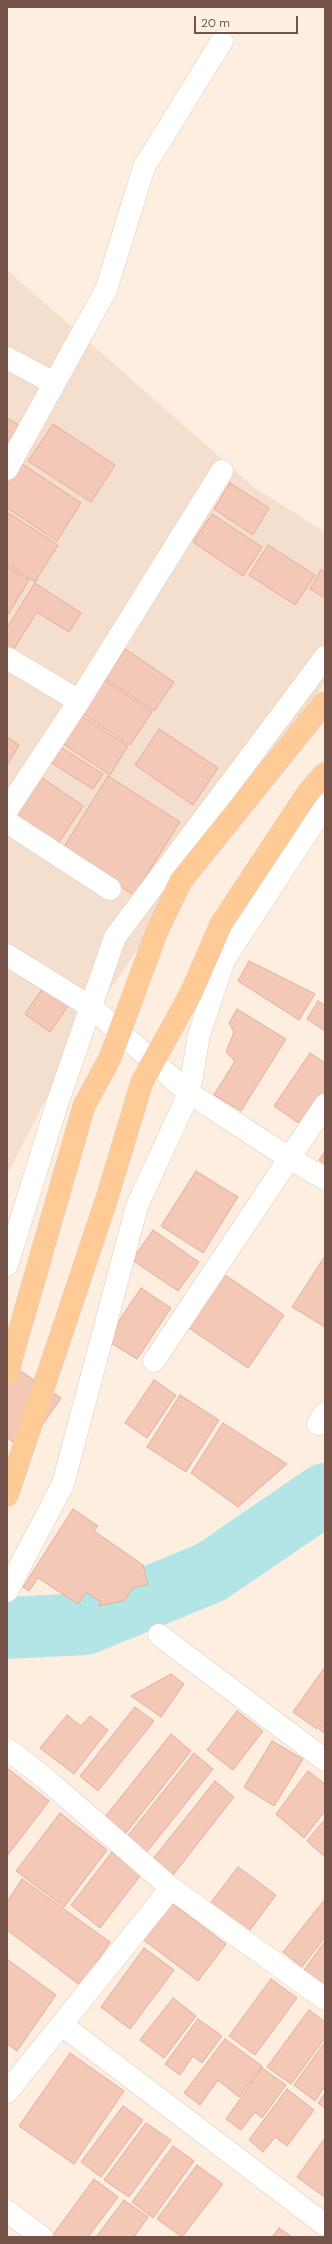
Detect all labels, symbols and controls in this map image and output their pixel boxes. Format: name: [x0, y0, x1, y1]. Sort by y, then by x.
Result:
scale bar: [196, 8, 300, 34]
text: 20 m: [201, 15, 230, 31]

